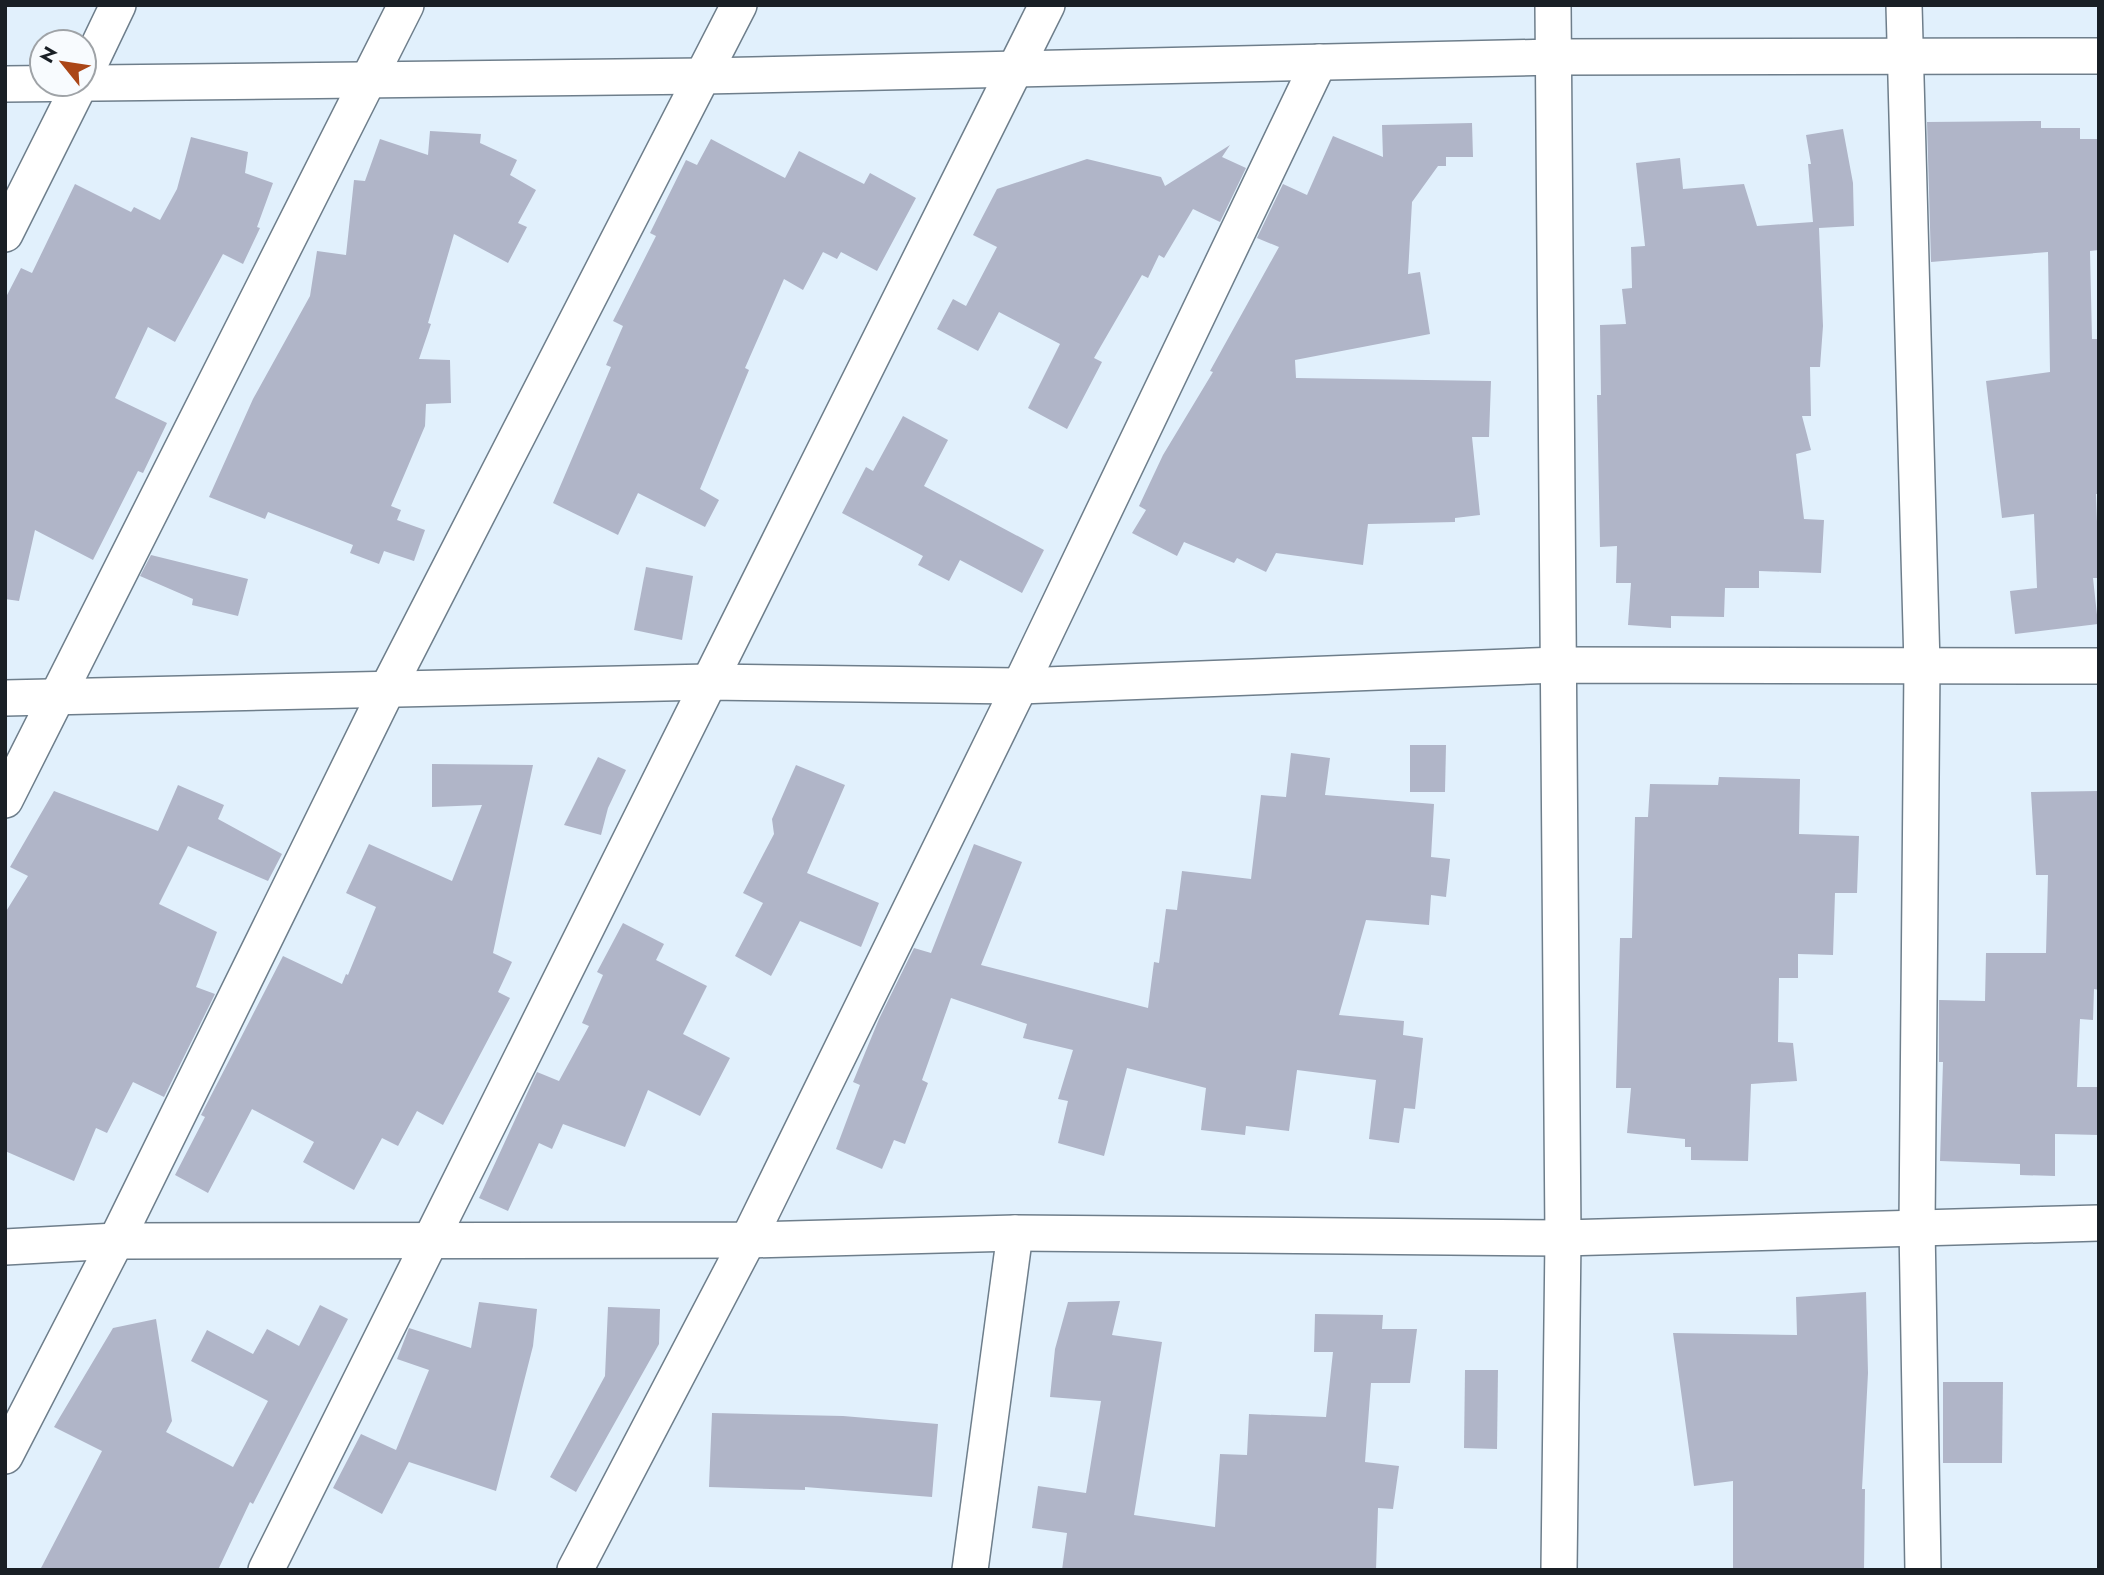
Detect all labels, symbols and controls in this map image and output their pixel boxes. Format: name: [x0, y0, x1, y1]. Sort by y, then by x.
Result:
north arrow: [28, 28, 98, 98]
text: N: [33, 41, 64, 68]

